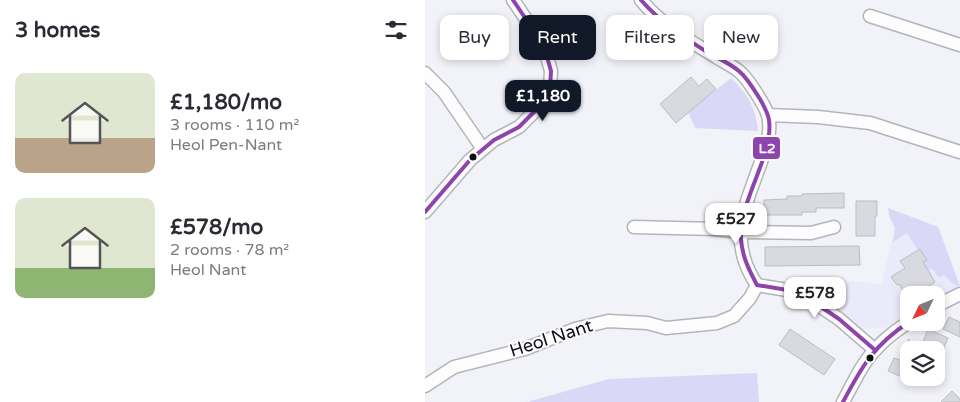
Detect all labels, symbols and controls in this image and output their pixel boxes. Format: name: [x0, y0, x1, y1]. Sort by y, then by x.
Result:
chip: Buy: [440, 15, 509, 60]
chip: Rent: [519, 15, 596, 60]
chip: Filters: [606, 15, 694, 60]
chip: New: [704, 15, 778, 60]
icon: filters: [382, 16, 410, 44]
text: 3 homes: [15, 18, 100, 43]
pin: £1,180: [502, 80, 584, 122]
text: £1,180: [516, 86, 570, 106]
text: £1,180/mo: [170, 90, 282, 115]
icon: home: [55, 93, 115, 153]
text: 3 rooms · 110 m²: [170, 115, 299, 135]
text: Heol Pen-Nant: [170, 135, 282, 155]
line badge: L2: [752, 136, 781, 160]
text: L2: [759, 140, 776, 157]
unlabelled marker: [468, 152, 478, 162]
pin: £527: [706, 202, 766, 245]
text: £527: [716, 209, 756, 229]
text: £578/mo: [170, 215, 263, 240]
icon: home: [55, 218, 115, 278]
text: 2 rooms · 78 m²: [170, 240, 289, 260]
text: Heol Nant: [170, 260, 246, 280]
pin: £578: [785, 276, 845, 319]
text: £578: [795, 283, 835, 303]
north arrow: [900, 286, 945, 331]
map controls: [900, 286, 945, 386]
street label: Heol Nant: [507, 314, 595, 362]
button: layers: [900, 341, 945, 386]
unlabelled marker: [865, 353, 875, 363]

